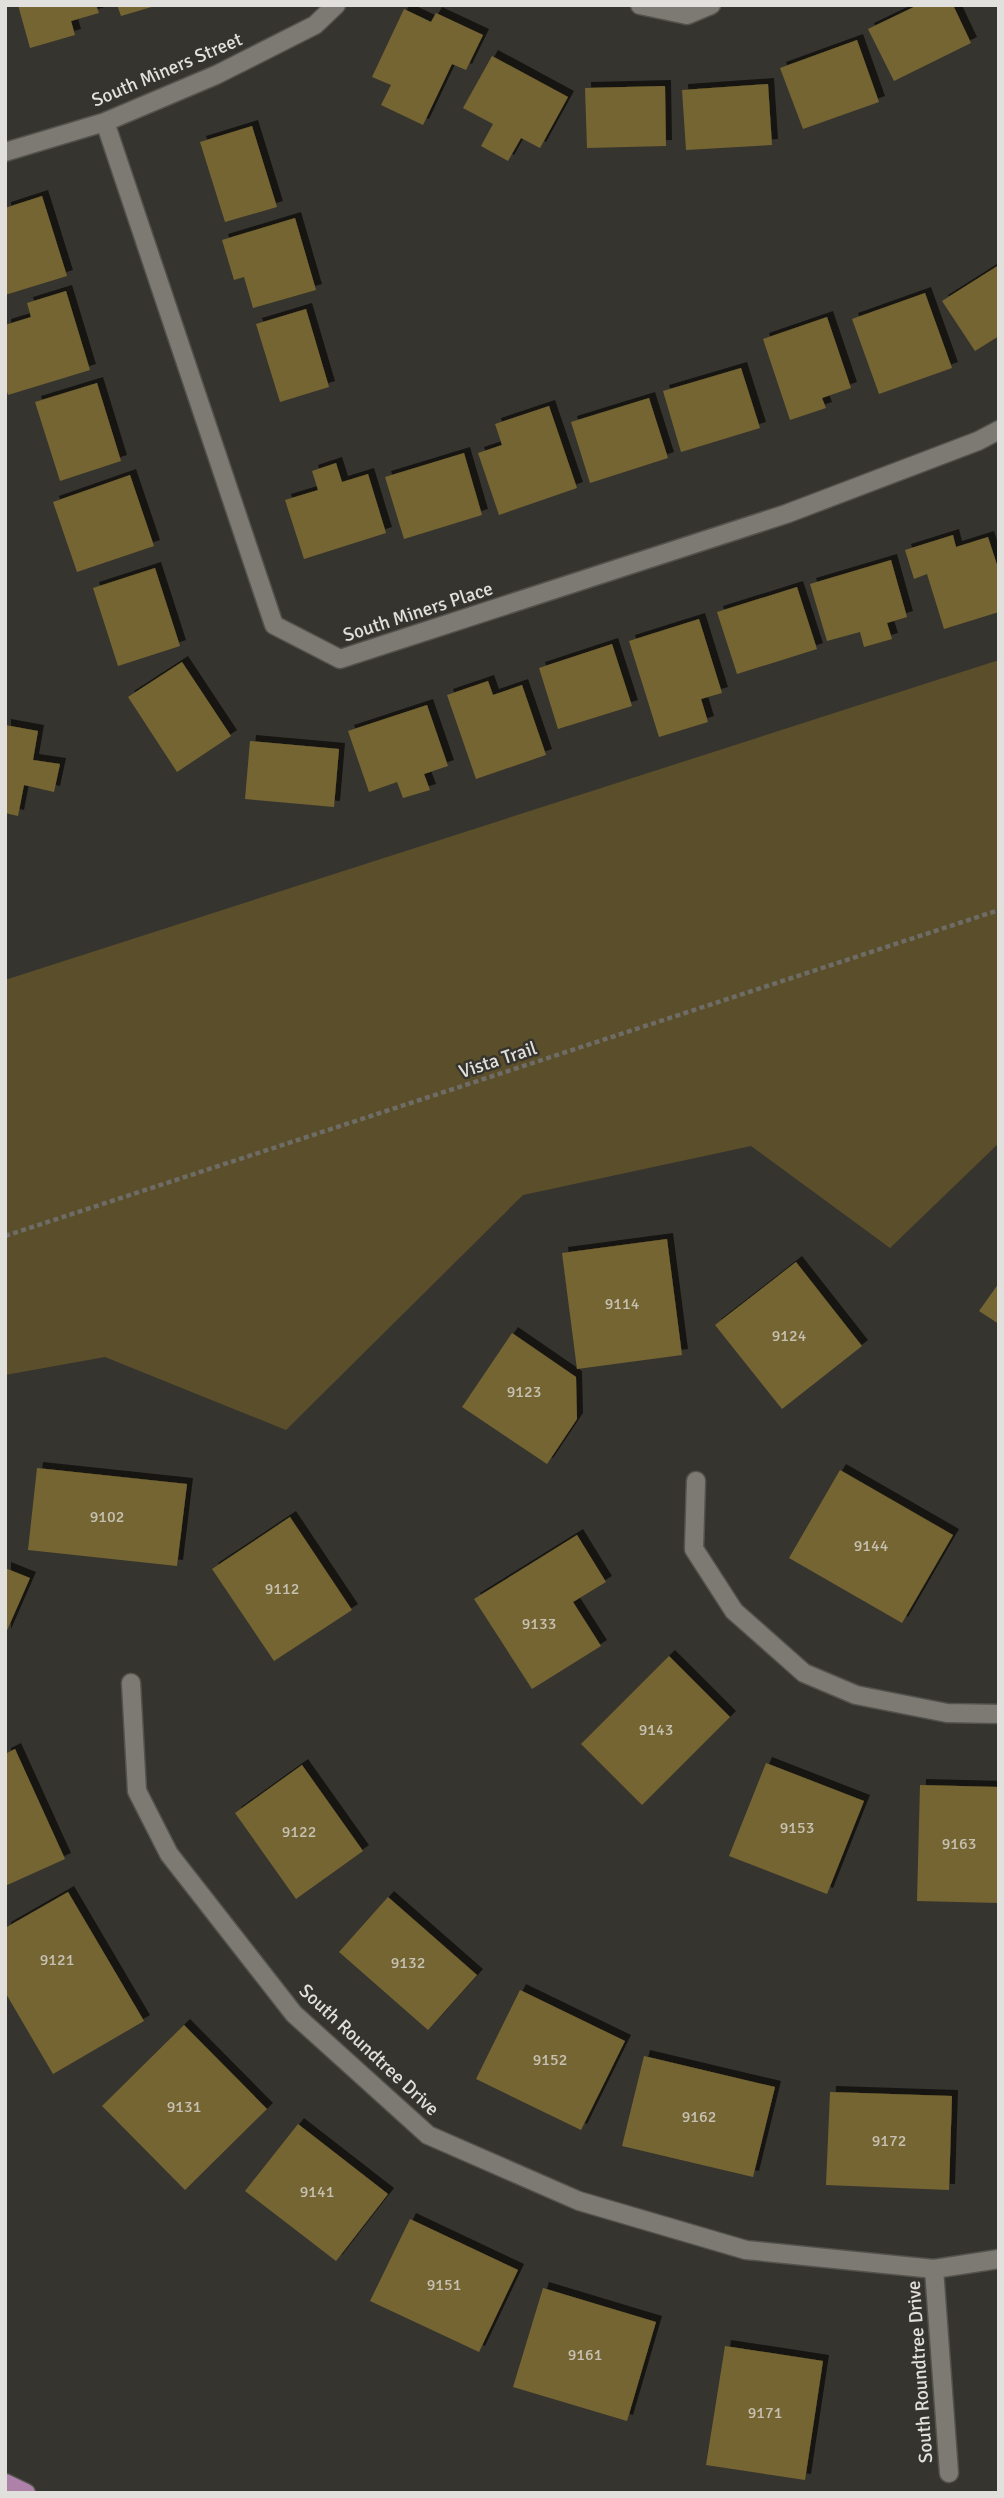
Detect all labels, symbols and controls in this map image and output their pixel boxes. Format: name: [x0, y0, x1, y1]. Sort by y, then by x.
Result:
street label: South Miners Street: [88, 27, 246, 113]
street label: South Miners Place: [340, 576, 496, 648]
street label: Vista Trail: [456, 1036, 540, 1084]
house number: 9114: [605, 1294, 640, 1314]
house number: 9124: [772, 1326, 807, 1346]
house number: 9123: [507, 1382, 541, 1402]
house number: 9102: [90, 1507, 124, 1527]
house number: 9144: [854, 1536, 889, 1556]
house number: 9112: [265, 1579, 299, 1599]
house number: 9133: [522, 1614, 556, 1634]
house number: 9143: [639, 1720, 673, 1740]
house number: 9153: [780, 1818, 814, 1838]
house number: 9122: [282, 1822, 316, 1842]
house number: 9163: [942, 1834, 976, 1854]
house number: 9121: [40, 1950, 74, 1970]
house number: 9132: [391, 1953, 425, 1973]
street label: South Roundtree Drive: [294, 1979, 444, 2121]
house number: 9152: [533, 2050, 567, 2070]
house number: 9131: [167, 2097, 201, 2117]
house number: 9162: [682, 2107, 716, 2127]
house number: 9172: [872, 2131, 906, 2151]
house number: 9141: [300, 2182, 334, 2202]
house number: 9151: [427, 2275, 461, 2295]
street label: South Roundtree Drive: [902, 2280, 938, 2464]
house number: 9161: [568, 2345, 602, 2365]
house number: 9171: [748, 2403, 782, 2423]

